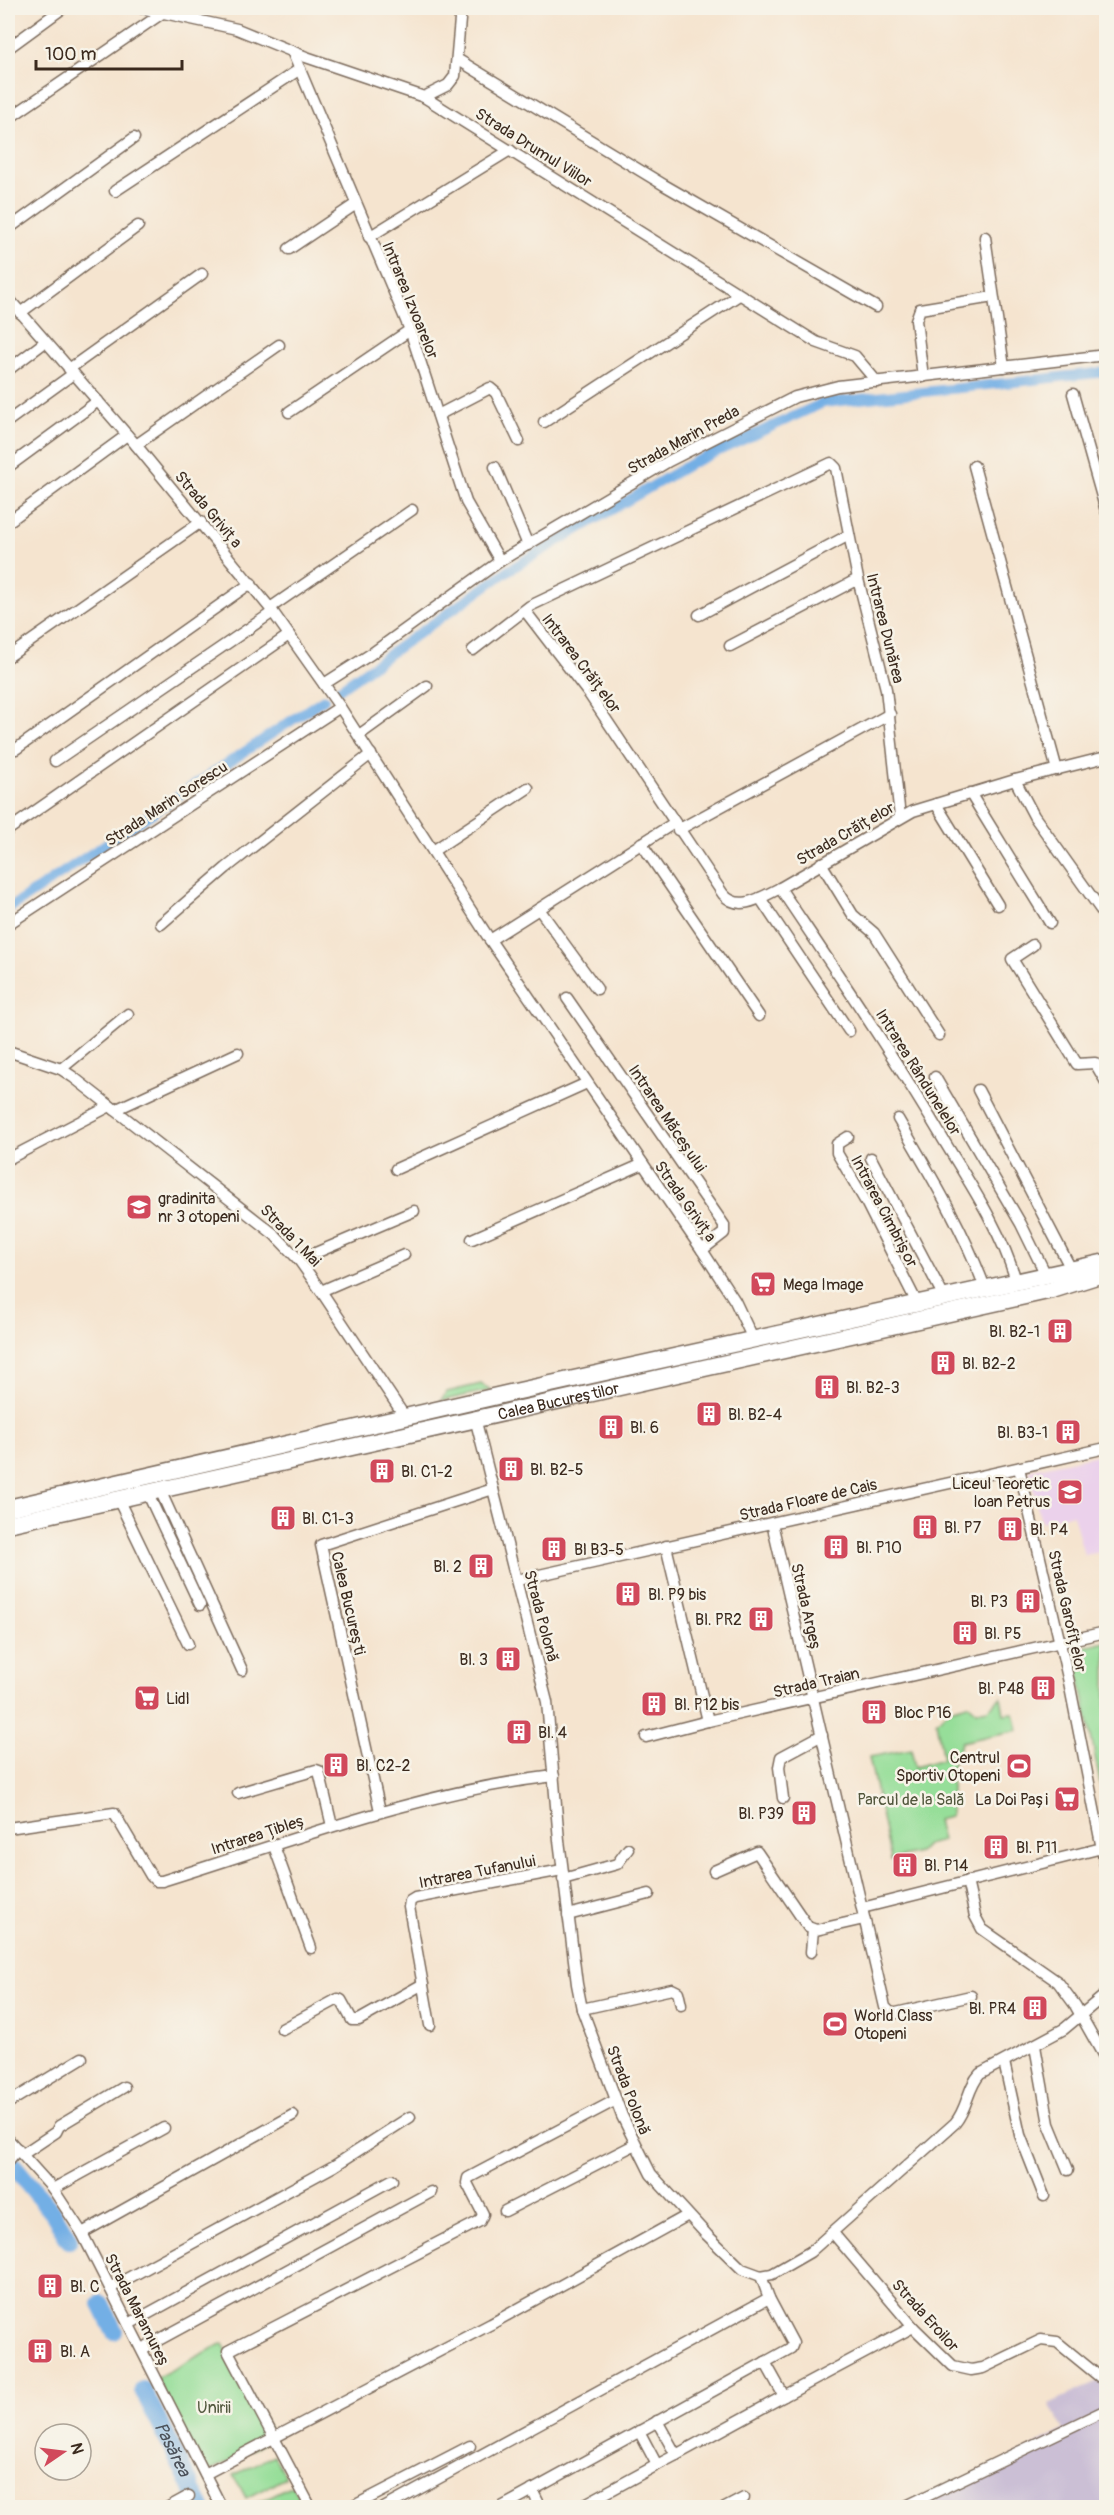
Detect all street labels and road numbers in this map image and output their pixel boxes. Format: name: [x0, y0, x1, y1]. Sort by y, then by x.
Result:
street label: Strada Drumul Viilor: [471, 104, 596, 192]
street label: Intrarea Izvoarelor: [377, 239, 443, 362]
street label: Strada Marin Preda: [624, 401, 743, 479]
street label: Strada Grivița: [170, 467, 246, 552]
street label: Intrarea Dunărea: [862, 571, 908, 685]
street label: Intrarea Crăițelor: [537, 610, 625, 718]
street label: Strada Marin Sorescu: [102, 757, 232, 851]
street label: Strada Crăițelor: [793, 798, 898, 870]
street label: Intrarea Rândunelelor: [871, 1005, 965, 1140]
street label: Intrarea Măceșului: [624, 1061, 711, 1176]
street label: Intrarea Cimbrișor: [846, 1152, 922, 1271]
street label: Strada Grivița: [650, 1157, 720, 1246]
street label: Strada 1 Mai: [256, 1200, 325, 1271]
street label: Calea Bucureștilor: [496, 1378, 621, 1425]
street label: Strada Floare de Cais: [737, 1474, 879, 1526]
street label: Strada Garofițelor: [1043, 1548, 1091, 1674]
street label: Calea București: [326, 1550, 370, 1657]
street label: Strada Argeș: [786, 1561, 826, 1653]
street label: Strada Polonă: [519, 1568, 563, 1665]
street label: Strada Traian: [771, 1663, 861, 1703]
street label: Intrarea Țibleș: [209, 1810, 308, 1860]
street label: Intrarea Tufanului: [417, 1851, 537, 1893]
street label: Strada Polonă: [602, 2043, 654, 2138]
street label: Strada Maramureș: [100, 2250, 174, 2371]
street label: Strada Eroilor: [887, 2275, 963, 2356]

